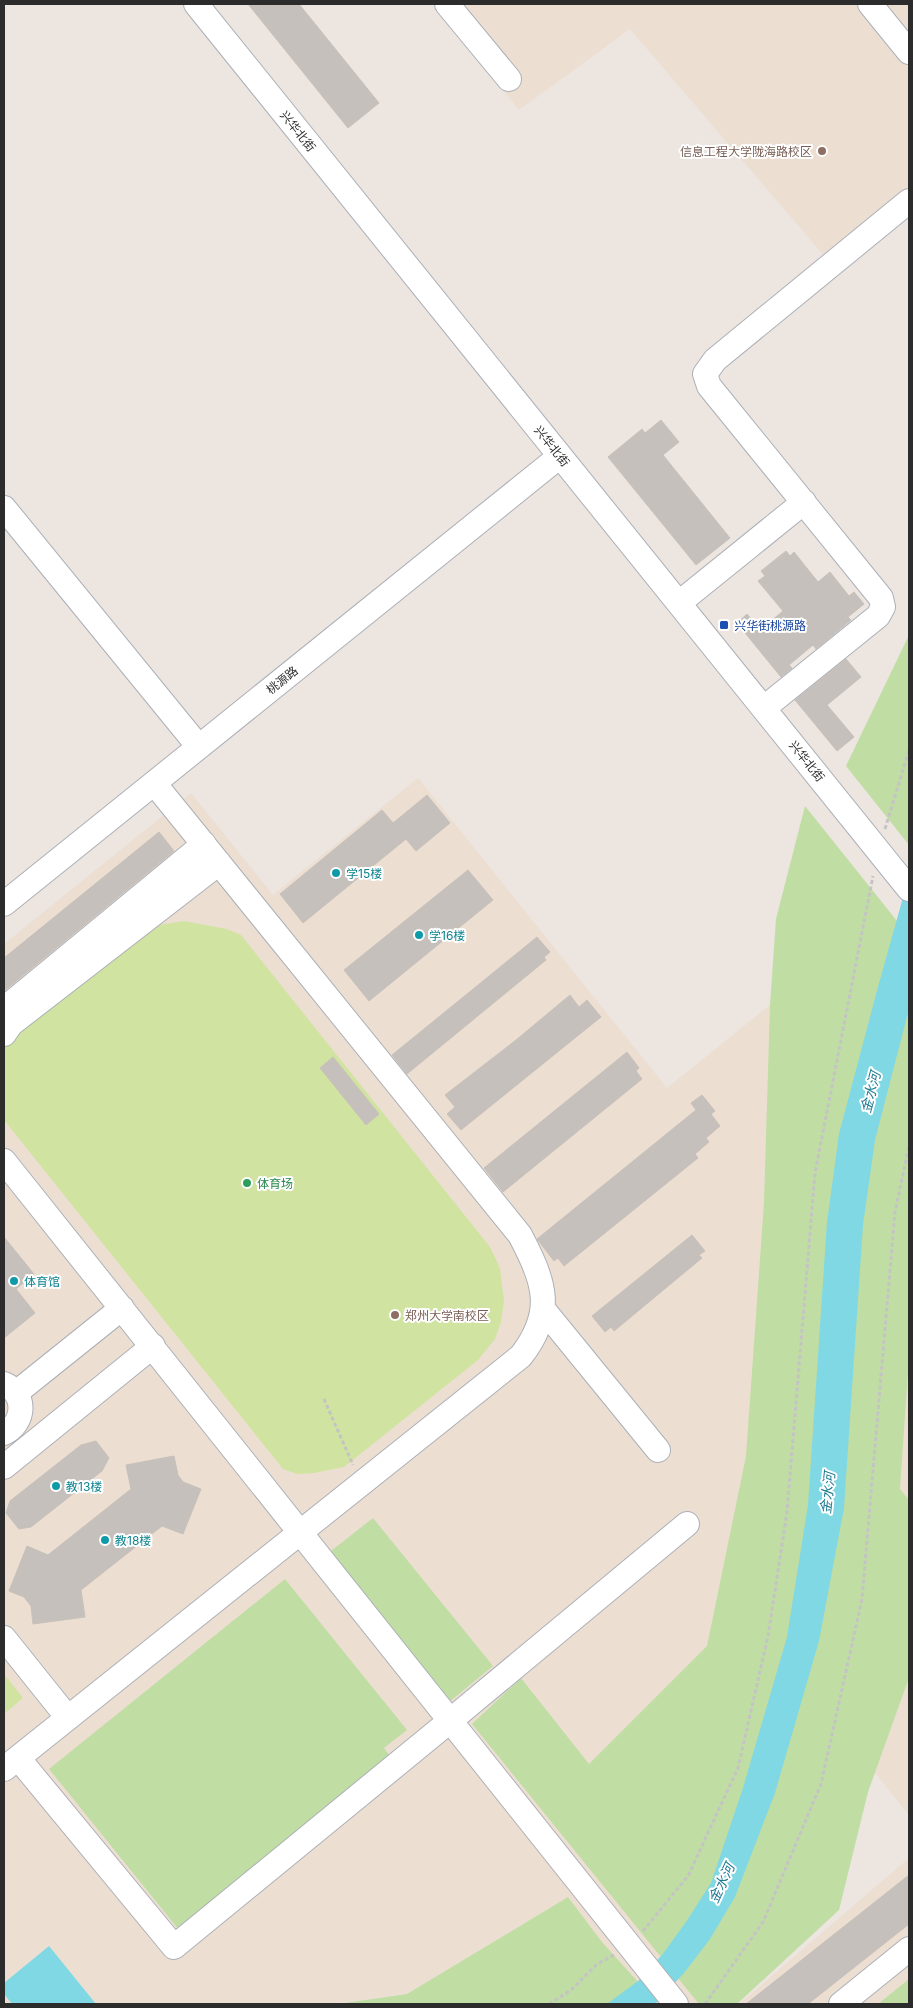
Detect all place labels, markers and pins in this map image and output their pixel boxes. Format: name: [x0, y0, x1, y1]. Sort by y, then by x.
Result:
place label: 信息工程大学陇海路校区: [680, 144, 812, 159]
marker: 信息工程大学陇海路校区: [816, 145, 828, 157]
place label: 兴华街桃源路: [734, 618, 806, 633]
marker: 兴华街桃源路: [718, 619, 730, 631]
place label: 学15楼: [346, 866, 382, 881]
marker: 学15楼: [330, 867, 342, 879]
place label: 学16楼: [429, 928, 465, 943]
marker: 学16楼: [413, 929, 425, 941]
place label: 体育场: [257, 1176, 293, 1191]
marker: 体育场: [241, 1177, 253, 1189]
place label: 体育馆: [24, 1274, 60, 1289]
marker: 体育馆: [8, 1275, 20, 1287]
place label: 郑州大学南校区: [405, 1308, 489, 1323]
marker: 郑州大学南校区: [389, 1309, 401, 1321]
place label: 教13楼: [66, 1479, 102, 1494]
marker: 教13楼: [50, 1480, 62, 1492]
place label: 教18楼: [115, 1533, 151, 1548]
marker: 教18楼: [99, 1534, 111, 1546]

